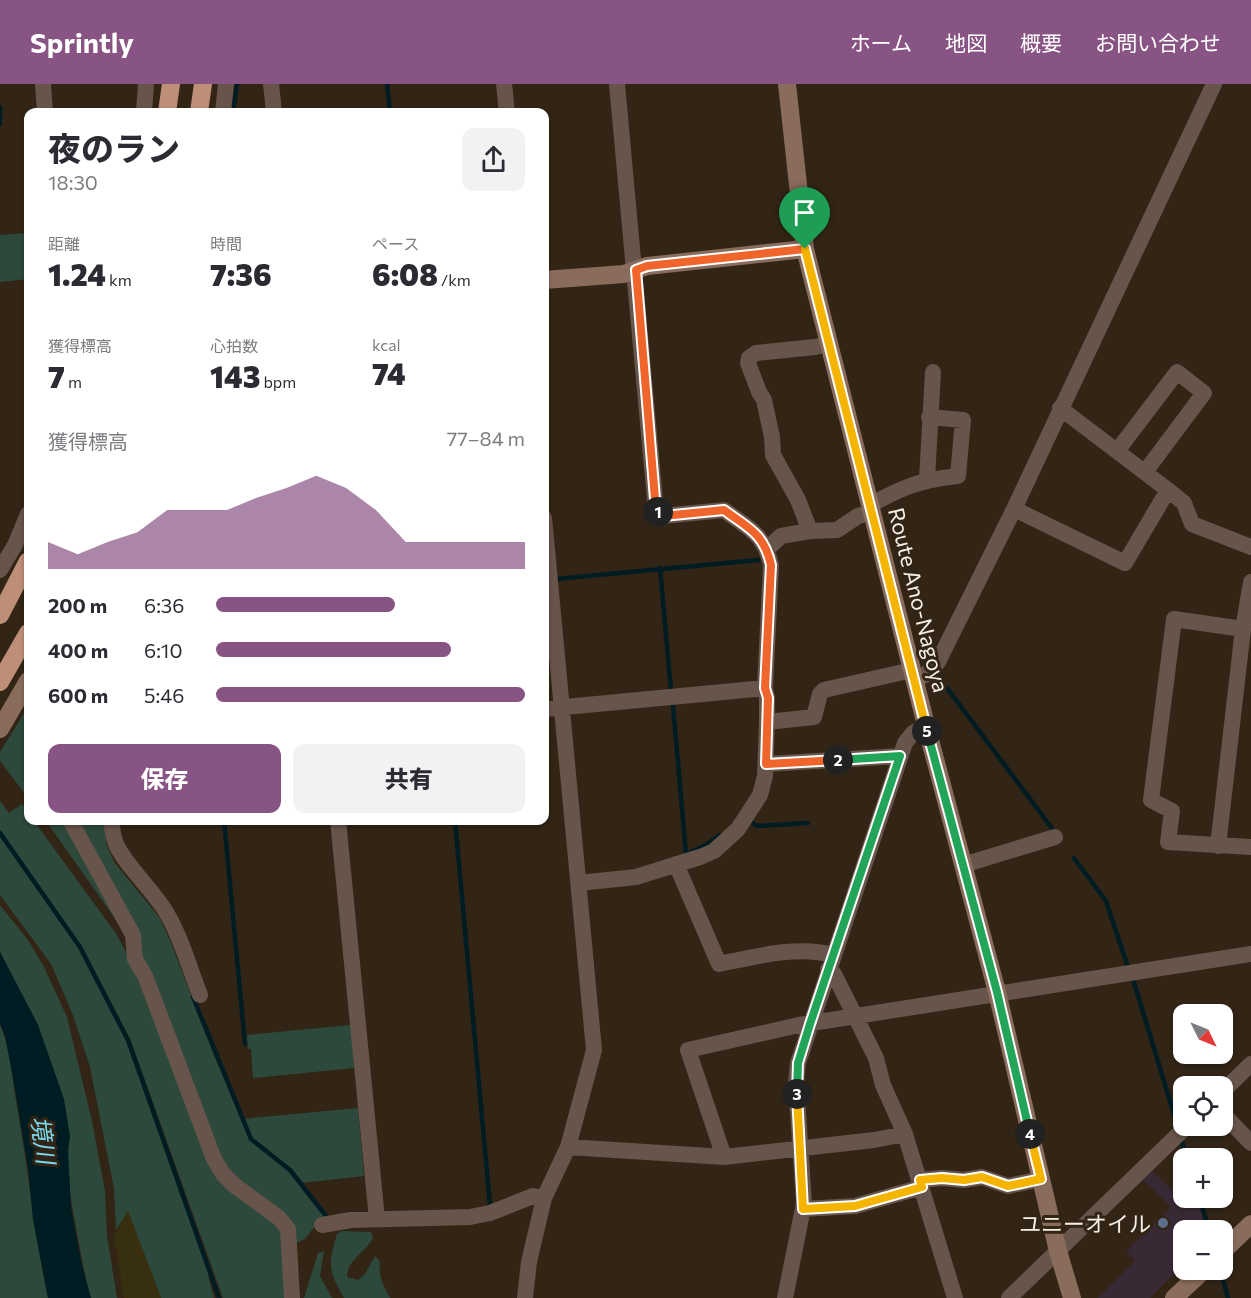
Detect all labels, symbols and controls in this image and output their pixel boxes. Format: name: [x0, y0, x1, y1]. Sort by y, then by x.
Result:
text: Sprintly: [30, 25, 134, 59]
text: ホーム: [850, 30, 912, 55]
text: 地図: [945, 30, 987, 55]
text: 概要: [1020, 30, 1062, 55]
text: お問い合わせ: [1095, 30, 1221, 55]
text: 夜のラン: [48, 127, 180, 168]
button: share: [462, 128, 525, 191]
text: 18:30: [48, 170, 98, 194]
pin: [779, 187, 830, 249]
icon: arrive: [788, 196, 821, 229]
text: 距離: [48, 234, 80, 253]
text: 時間: [210, 234, 242, 253]
text: ペース: [372, 234, 419, 253]
text: 1.24: [48, 255, 106, 292]
text: 7:36: [210, 255, 272, 292]
text: 6:08: [372, 255, 438, 292]
text: km: [106, 270, 132, 289]
text: /km: [438, 270, 471, 289]
text: kcal: [372, 335, 401, 354]
text: 獲得標高: [48, 336, 112, 355]
text: 心拍数: [210, 336, 258, 355]
text: 74: [372, 354, 406, 391]
text: 7: [48, 357, 65, 394]
text: 143: [210, 357, 260, 394]
text: m: [65, 372, 82, 391]
text: bpm: [260, 372, 296, 391]
text: 77–84 m: [447, 426, 525, 450]
text: 獲得標高: [48, 429, 128, 453]
pin: 1: [643, 497, 673, 527]
text: 1: [654, 502, 662, 521]
street label: Route Ano-Nagoya: [883, 505, 955, 695]
text: 200 m: [48, 593, 107, 617]
text: 6:36: [144, 593, 184, 617]
text: 400 m: [48, 638, 108, 662]
text: 6:10: [144, 638, 182, 662]
text: 600 m: [48, 683, 108, 707]
text: 5:46: [144, 683, 184, 707]
pin: 5: [912, 716, 942, 746]
text: 5: [922, 721, 932, 740]
button: 保存: [48, 744, 281, 813]
button: 共有: [293, 744, 525, 813]
pin: 2: [823, 745, 853, 775]
text: 2: [833, 750, 843, 769]
north arrow: [1173, 1004, 1233, 1064]
map controls: [1173, 1004, 1233, 1280]
button: locate: [1173, 1076, 1233, 1136]
pin: 3: [782, 1079, 812, 1109]
text: 3: [792, 1084, 802, 1103]
water label: 境川: [26, 1114, 62, 1169]
pin: 4: [1015, 1119, 1045, 1149]
text: 4: [1025, 1124, 1035, 1143]
button: +: [1173, 1148, 1233, 1208]
place label: ユニーオイル: [1019, 1210, 1151, 1237]
marker: ユニーオイル: [1156, 1216, 1170, 1230]
button: −: [1173, 1220, 1233, 1280]

